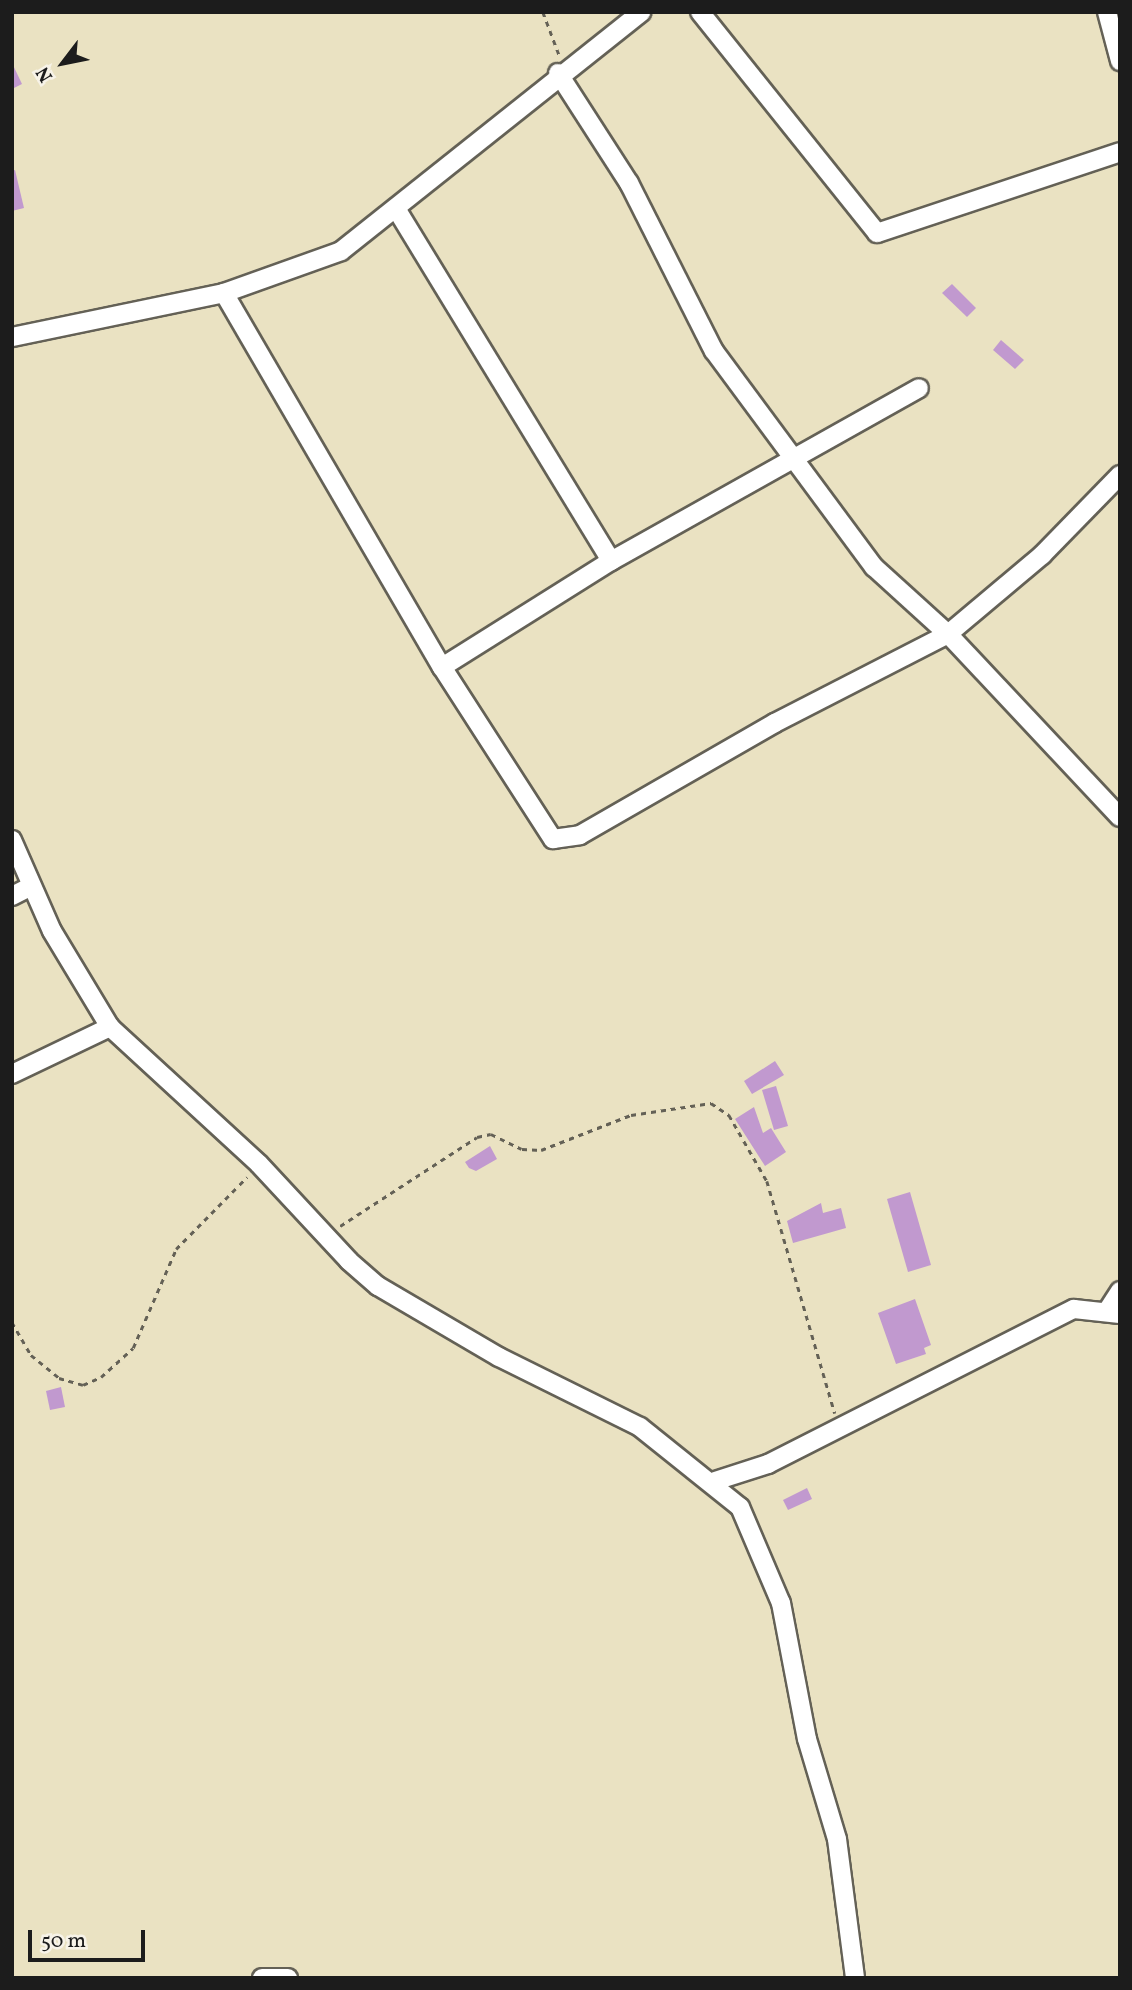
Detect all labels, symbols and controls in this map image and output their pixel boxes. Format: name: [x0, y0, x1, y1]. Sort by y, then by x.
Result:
north arrow: [28, 28, 98, 98]
text: N: [31, 61, 60, 87]
scale bar: [32, 1916, 149, 1960]
text: 50 m: [41, 1927, 86, 1956]

